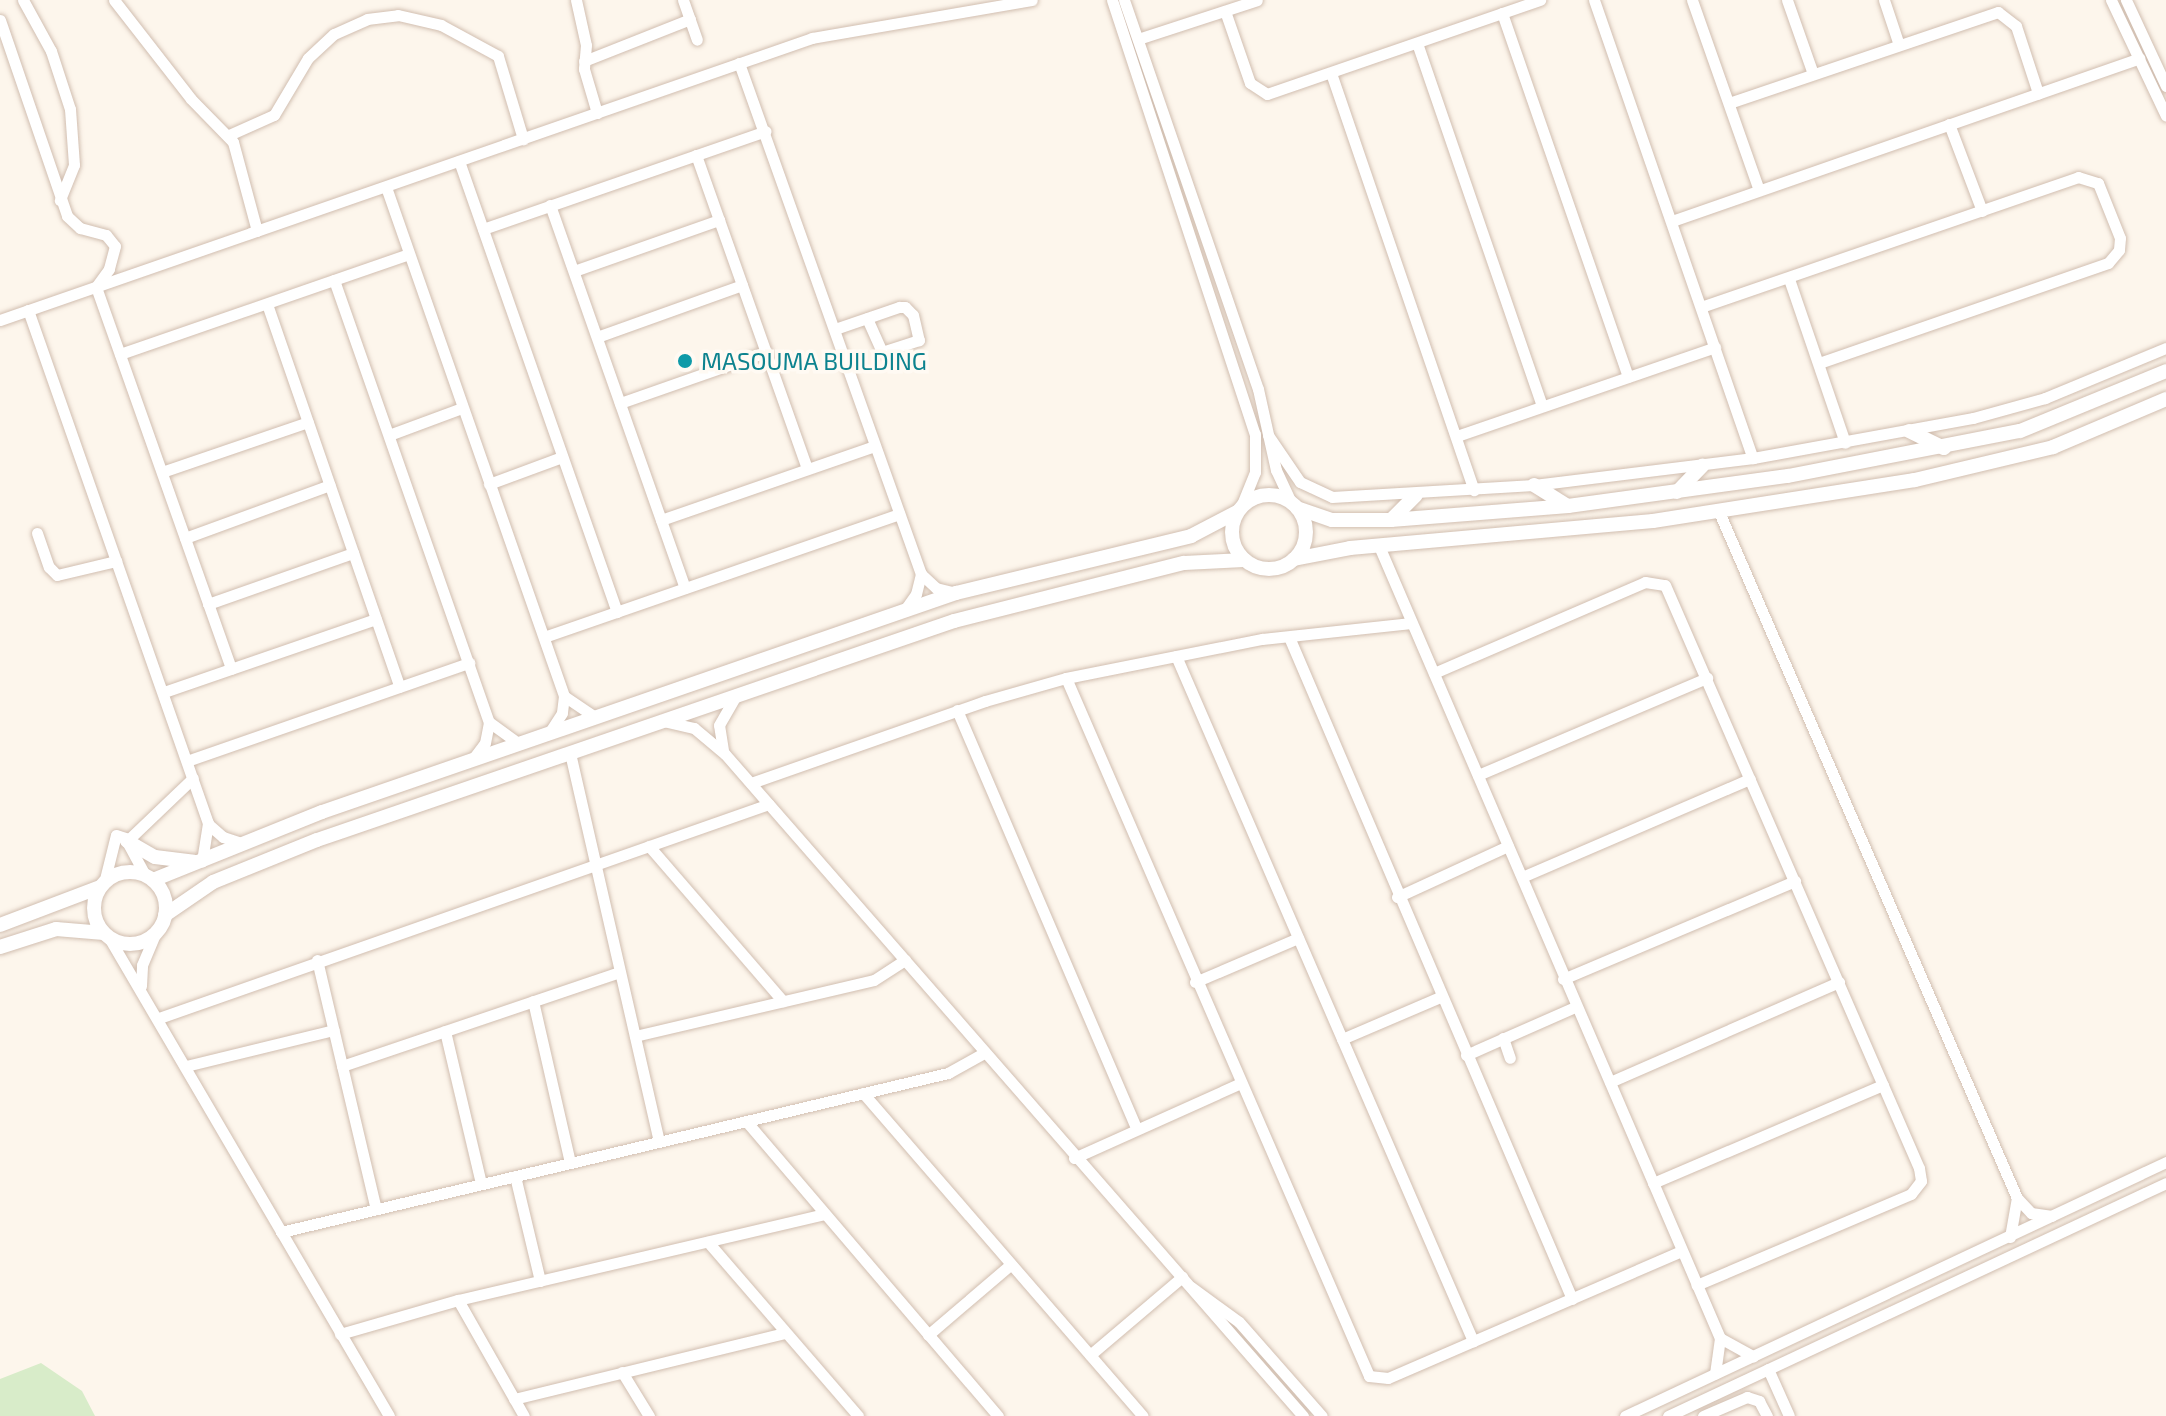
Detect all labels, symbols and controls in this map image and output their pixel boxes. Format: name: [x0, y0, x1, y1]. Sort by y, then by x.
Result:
place label: MASOUMA BUILDING: [701, 347, 927, 375]
marker: MASOUMA BUILDING: [676, 352, 694, 370]

